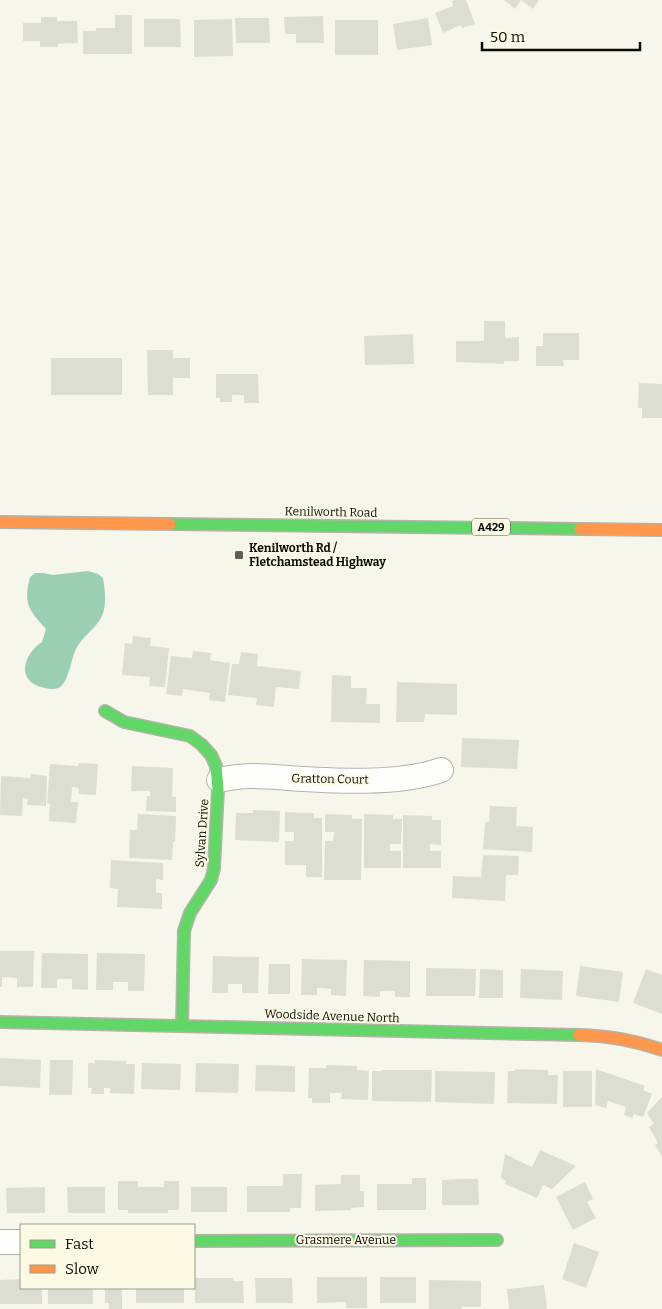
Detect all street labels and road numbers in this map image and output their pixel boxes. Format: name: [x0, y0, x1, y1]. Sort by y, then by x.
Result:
street label: Kenilworth Road: [284, 504, 378, 520]
road number: A429: [472, 518, 510, 536]
street label: Gratton Court: [291, 771, 369, 787]
street label: Sylvan Drive: [193, 798, 211, 868]
street label: Woodside Avenue North: [264, 1007, 400, 1025]
street label: Grasmere Avenue: [296, 1233, 396, 1247]

